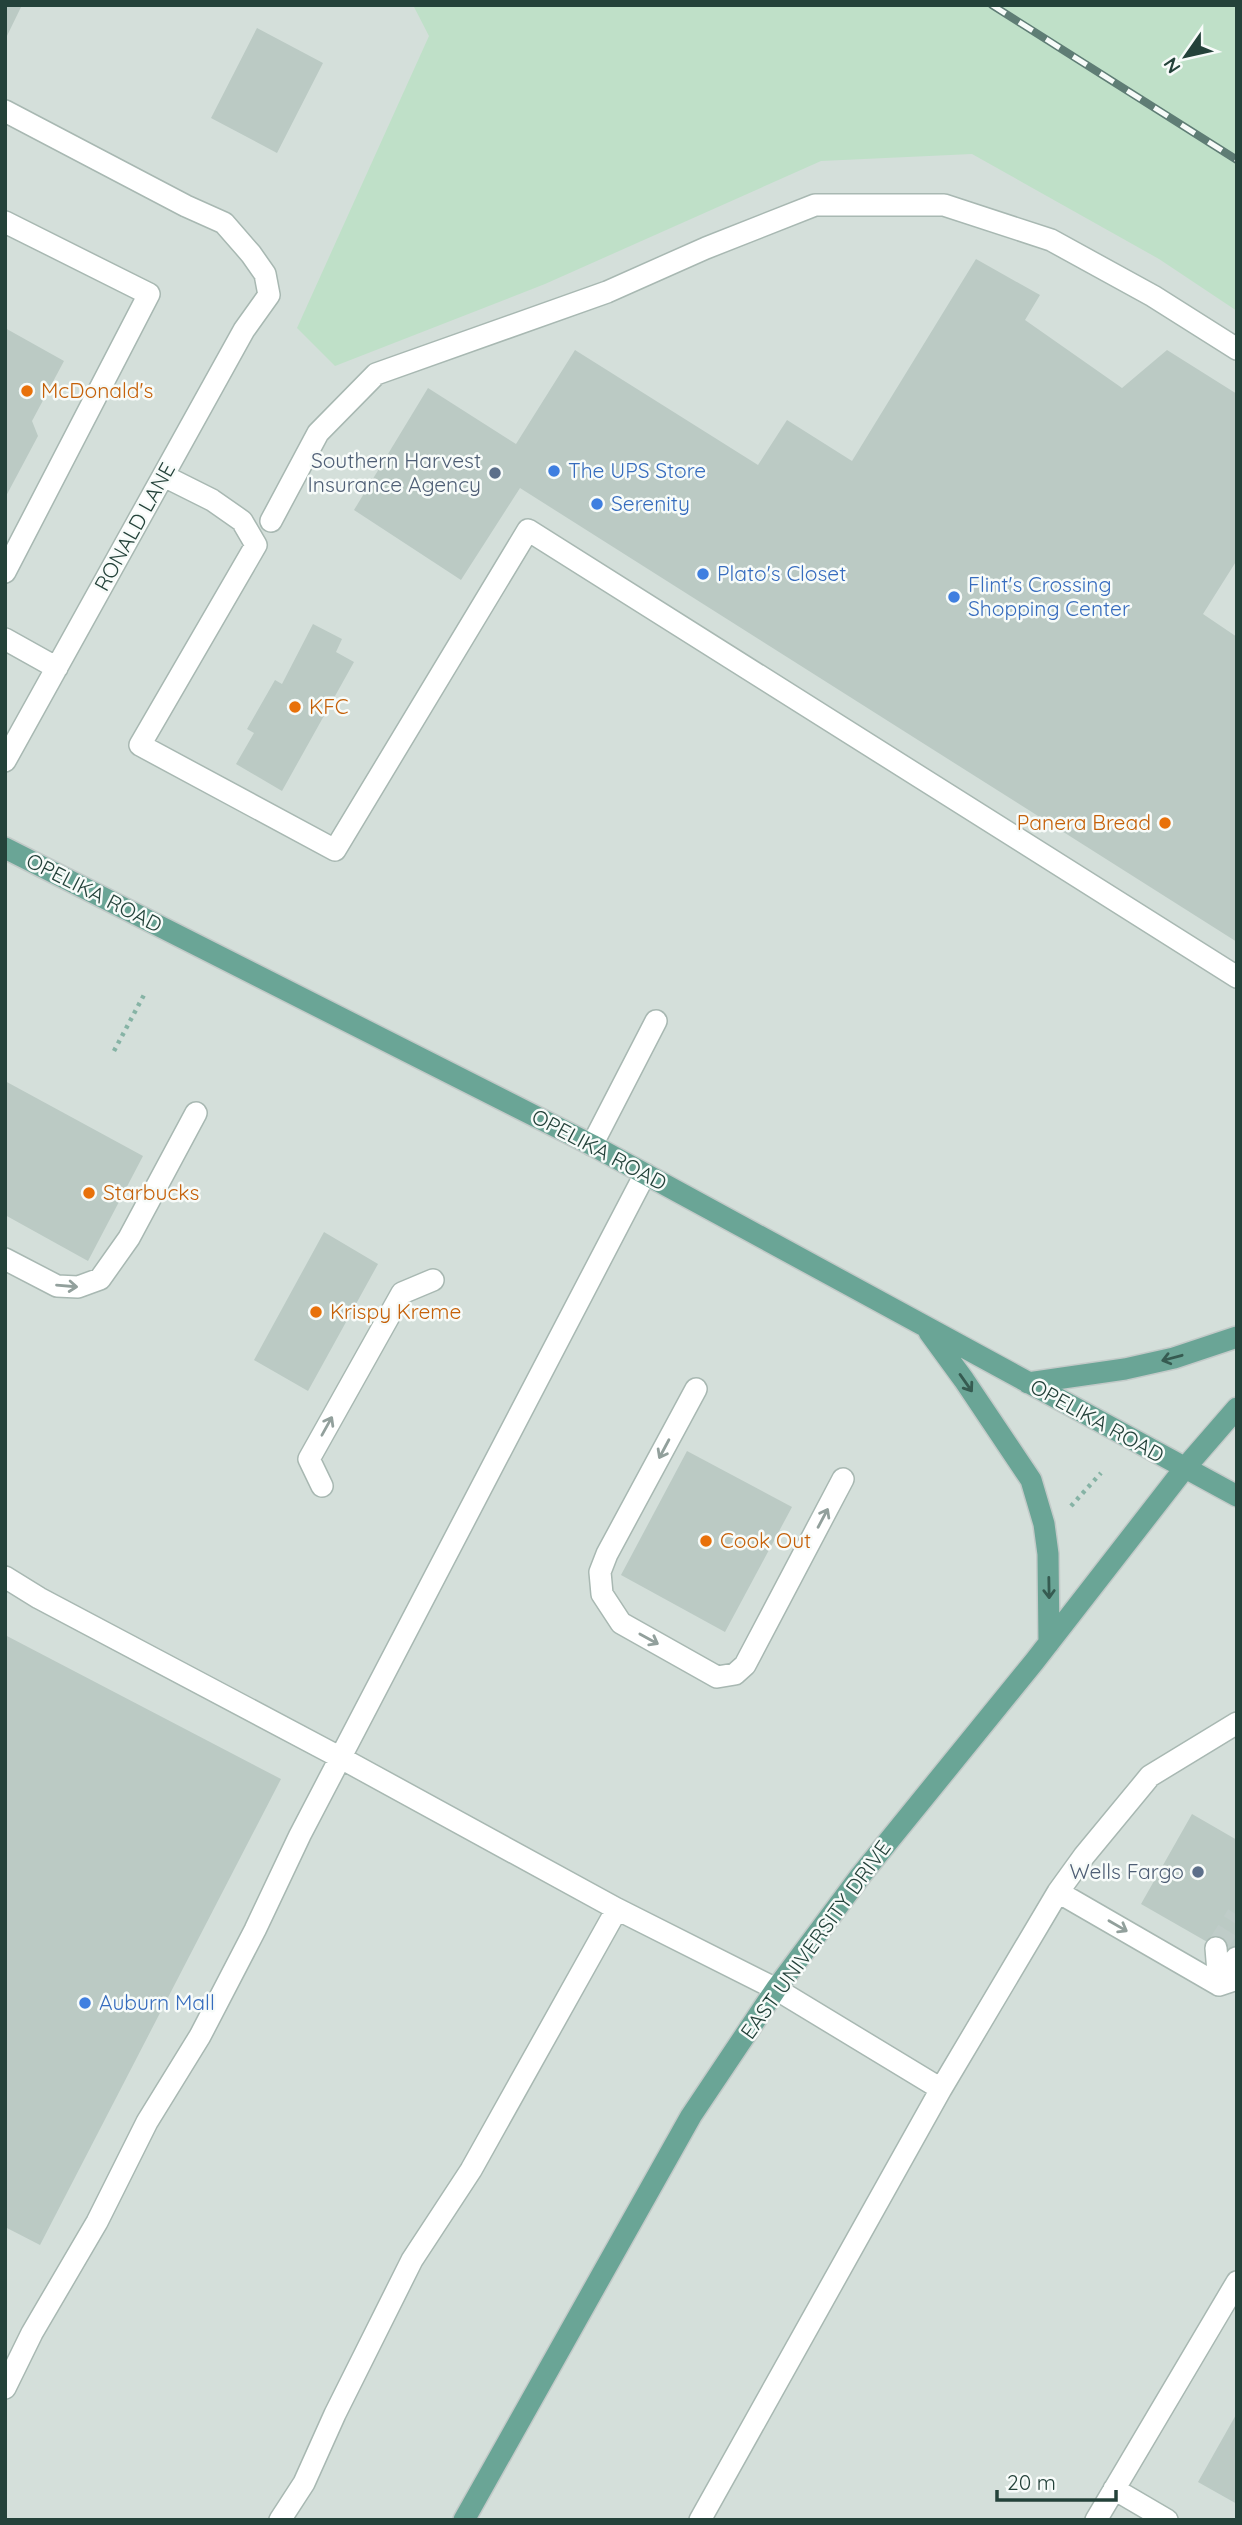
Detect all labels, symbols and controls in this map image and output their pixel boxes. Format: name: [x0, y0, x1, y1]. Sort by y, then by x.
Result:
north arrow: [1151, 21, 1221, 91]
text: N: [1158, 53, 1186, 78]
place label: McDonald's: [41, 377, 153, 403]
marker: McDonald's: [19, 383, 35, 399]
place label: Southern Harvest Insurance Agency: [308, 447, 481, 497]
place label: The UPS Store: [568, 457, 706, 483]
street label: RONALD LANE: [88, 458, 180, 595]
marker: The UPS Store: [546, 463, 562, 479]
marker: Southern Harvest Insurance Agency: [487, 465, 503, 481]
place label: Serenity: [611, 490, 690, 516]
marker: Serenity: [589, 496, 605, 512]
place label: Plato's Closet: [717, 560, 846, 586]
marker: Plato's Closet: [695, 566, 711, 582]
place label: Flint's Crossing Shopping Center: [968, 571, 1130, 621]
marker: Flint's Crossing Shopping Center: [946, 589, 962, 605]
place label: KFC: [309, 693, 349, 719]
marker: KFC: [287, 699, 303, 715]
place label: Panera Bread: [1017, 809, 1151, 835]
marker: Panera Bread: [1157, 815, 1173, 831]
street label: OPELIKA ROAD: [22, 847, 167, 938]
street label: OPELIKA ROAD: [528, 1103, 671, 1196]
place label: Starbucks: [103, 1179, 199, 1205]
marker: Starbucks: [81, 1185, 97, 1201]
one-way arrow: [55, 1280, 78, 1293]
place label: Krispy Kreme: [330, 1298, 461, 1324]
marker: Krispy Kreme: [308, 1304, 324, 1320]
one-way arrow: [1161, 1352, 1184, 1365]
one-way arrow: [959, 1373, 973, 1392]
street label: OPELIKA ROAD: [1026, 1373, 1169, 1468]
one-way arrow: [321, 1416, 334, 1437]
one-way arrow: [656, 1438, 670, 1459]
one-way arrow: [816, 1508, 830, 1529]
place label: Cook Out: [720, 1527, 811, 1553]
marker: Cook Out: [698, 1533, 714, 1549]
one-way arrow: [1042, 1577, 1055, 1600]
one-way arrow: [638, 1633, 659, 1646]
street label: EAST UNIVERSITY DRIVE: [734, 1835, 896, 2044]
place label: Wells Fargo: [1070, 1858, 1184, 1884]
marker: Wells Fargo: [1190, 1864, 1206, 1880]
one-way arrow: [1107, 1920, 1127, 1934]
place label: Auburn Mall: [99, 1989, 215, 2015]
marker: Auburn Mall: [77, 1995, 93, 2011]
scale bar: [997, 2458, 1116, 2502]
text: 20 m: [1007, 2469, 1056, 2495]

